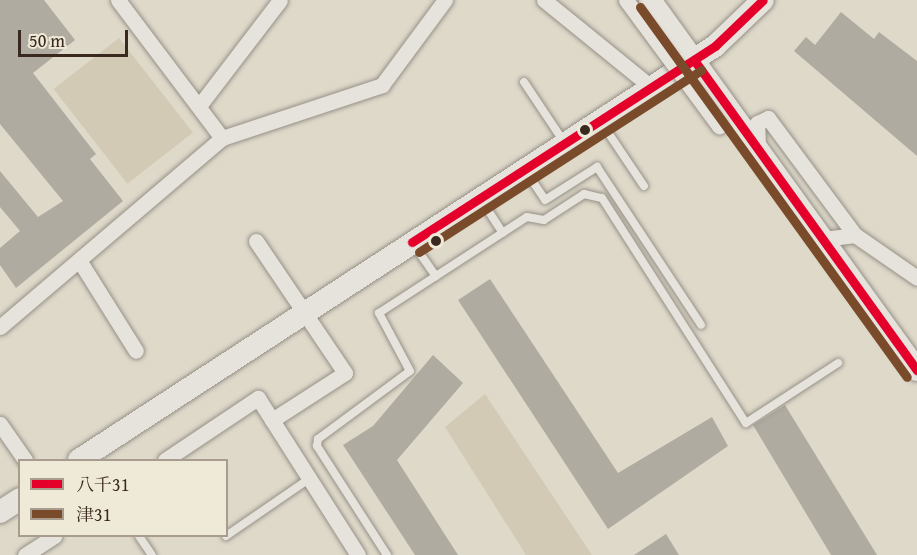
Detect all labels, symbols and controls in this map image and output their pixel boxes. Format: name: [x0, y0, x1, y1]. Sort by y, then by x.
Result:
scale bar: [21, 18, 130, 56]
text: 50 m: [29, 27, 65, 54]
unlabelled marker: [579, 124, 591, 136]
unlabelled marker: [430, 235, 442, 247]
legend: [18, 459, 228, 537]
text: 八千31: [76, 471, 129, 498]
text: 津31: [76, 501, 111, 528]

